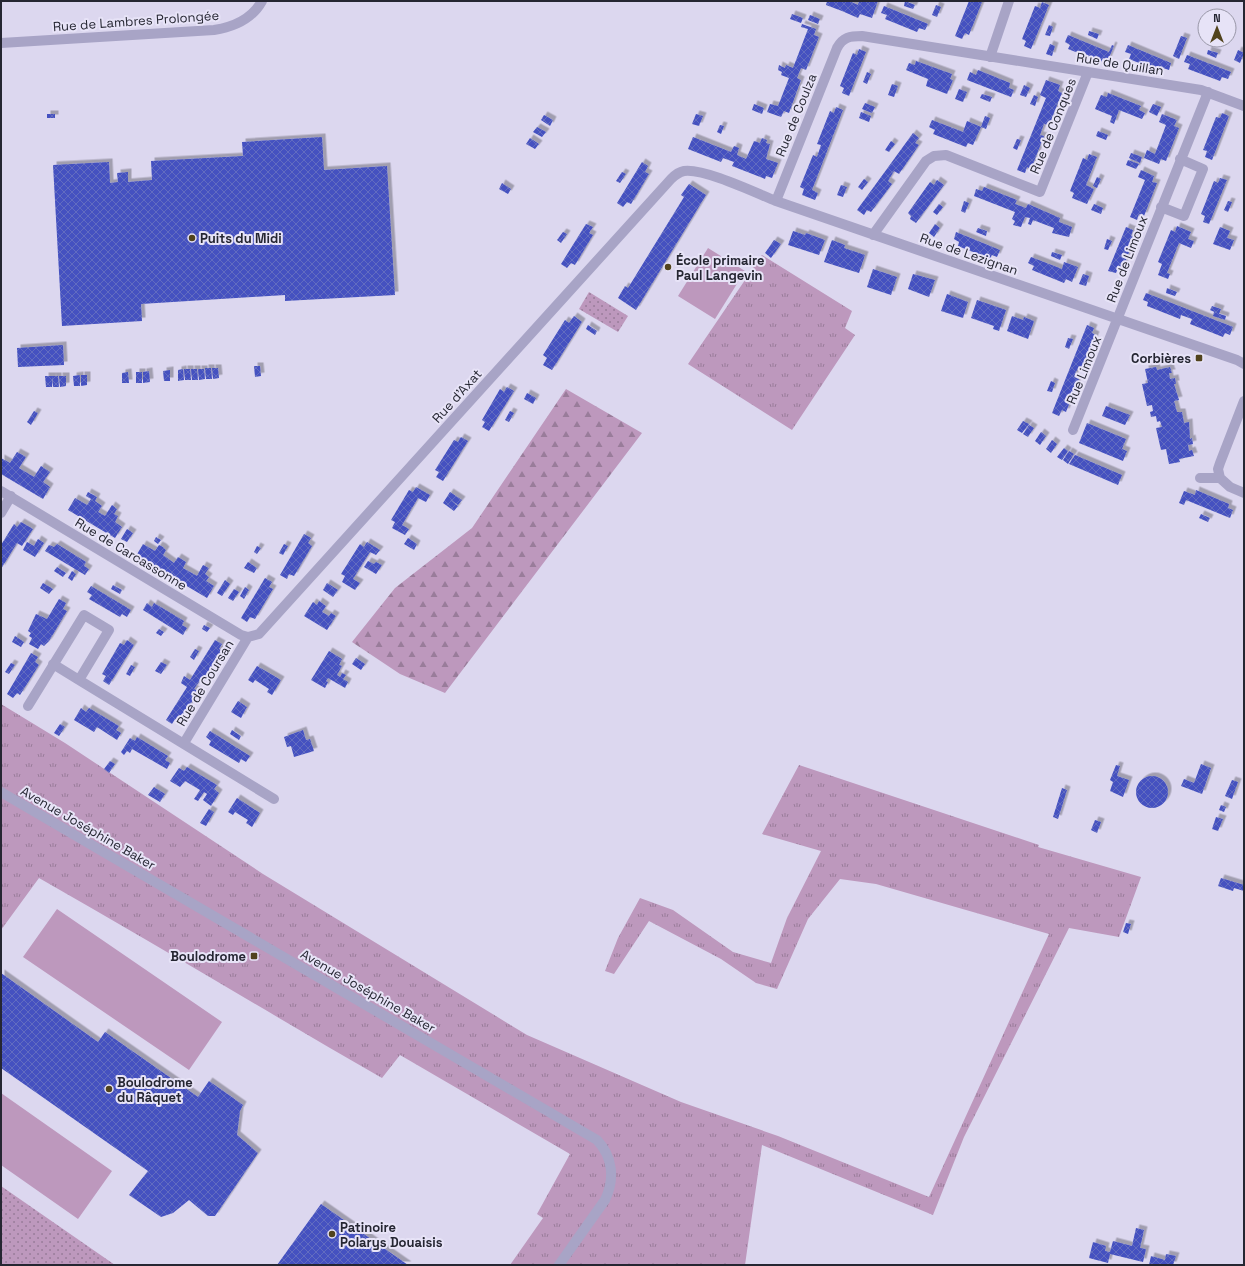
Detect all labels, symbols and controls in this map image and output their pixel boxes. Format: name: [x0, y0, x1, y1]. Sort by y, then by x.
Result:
street label: Rue de Lambres Prolongée: [52, 7, 220, 35]
north arrow: [1197, 8, 1237, 48]
text: N: [1213, 11, 1221, 25]
street label: Rue de Quillan: [1075, 49, 1165, 79]
street label: Rue de Coulza: [772, 70, 821, 159]
street label: Rue de Conques: [1026, 75, 1080, 176]
street label: Rue de Limoux: [1103, 213, 1151, 305]
street label: Rue de Lezignan: [918, 229, 1020, 279]
place label: Puits du Midi: [200, 230, 282, 247]
marker: Puits du Midi: [187, 233, 197, 243]
place label: École primaire Paul Langevin: [676, 252, 764, 284]
marker: École primaire Paul Langevin: [663, 262, 673, 272]
street label: Rue Limoux: [1063, 333, 1106, 407]
place label: Corbières: [1131, 350, 1191, 367]
marker: Corbières: [1194, 353, 1204, 363]
street label: Rue d'Axat: [428, 366, 486, 426]
street label: Rue de Carcassonne: [72, 514, 190, 594]
street label: Rue de Coursan: [172, 637, 238, 729]
street label: Avenue Joséphine Baker: [17, 782, 159, 874]
street label: Avenue Joséphine Baker: [297, 945, 439, 1037]
place label: Boulodrome: [170, 948, 246, 965]
marker: Boulodrome: [249, 951, 259, 961]
place label: Boulodrome du Râquet: [117, 1074, 193, 1106]
marker: Boulodrome du Râquet: [104, 1084, 114, 1094]
place label: Patinoire Polarys Douaisis: [340, 1219, 443, 1251]
marker: Patinoire Polarys Douaisis: [327, 1229, 337, 1239]

